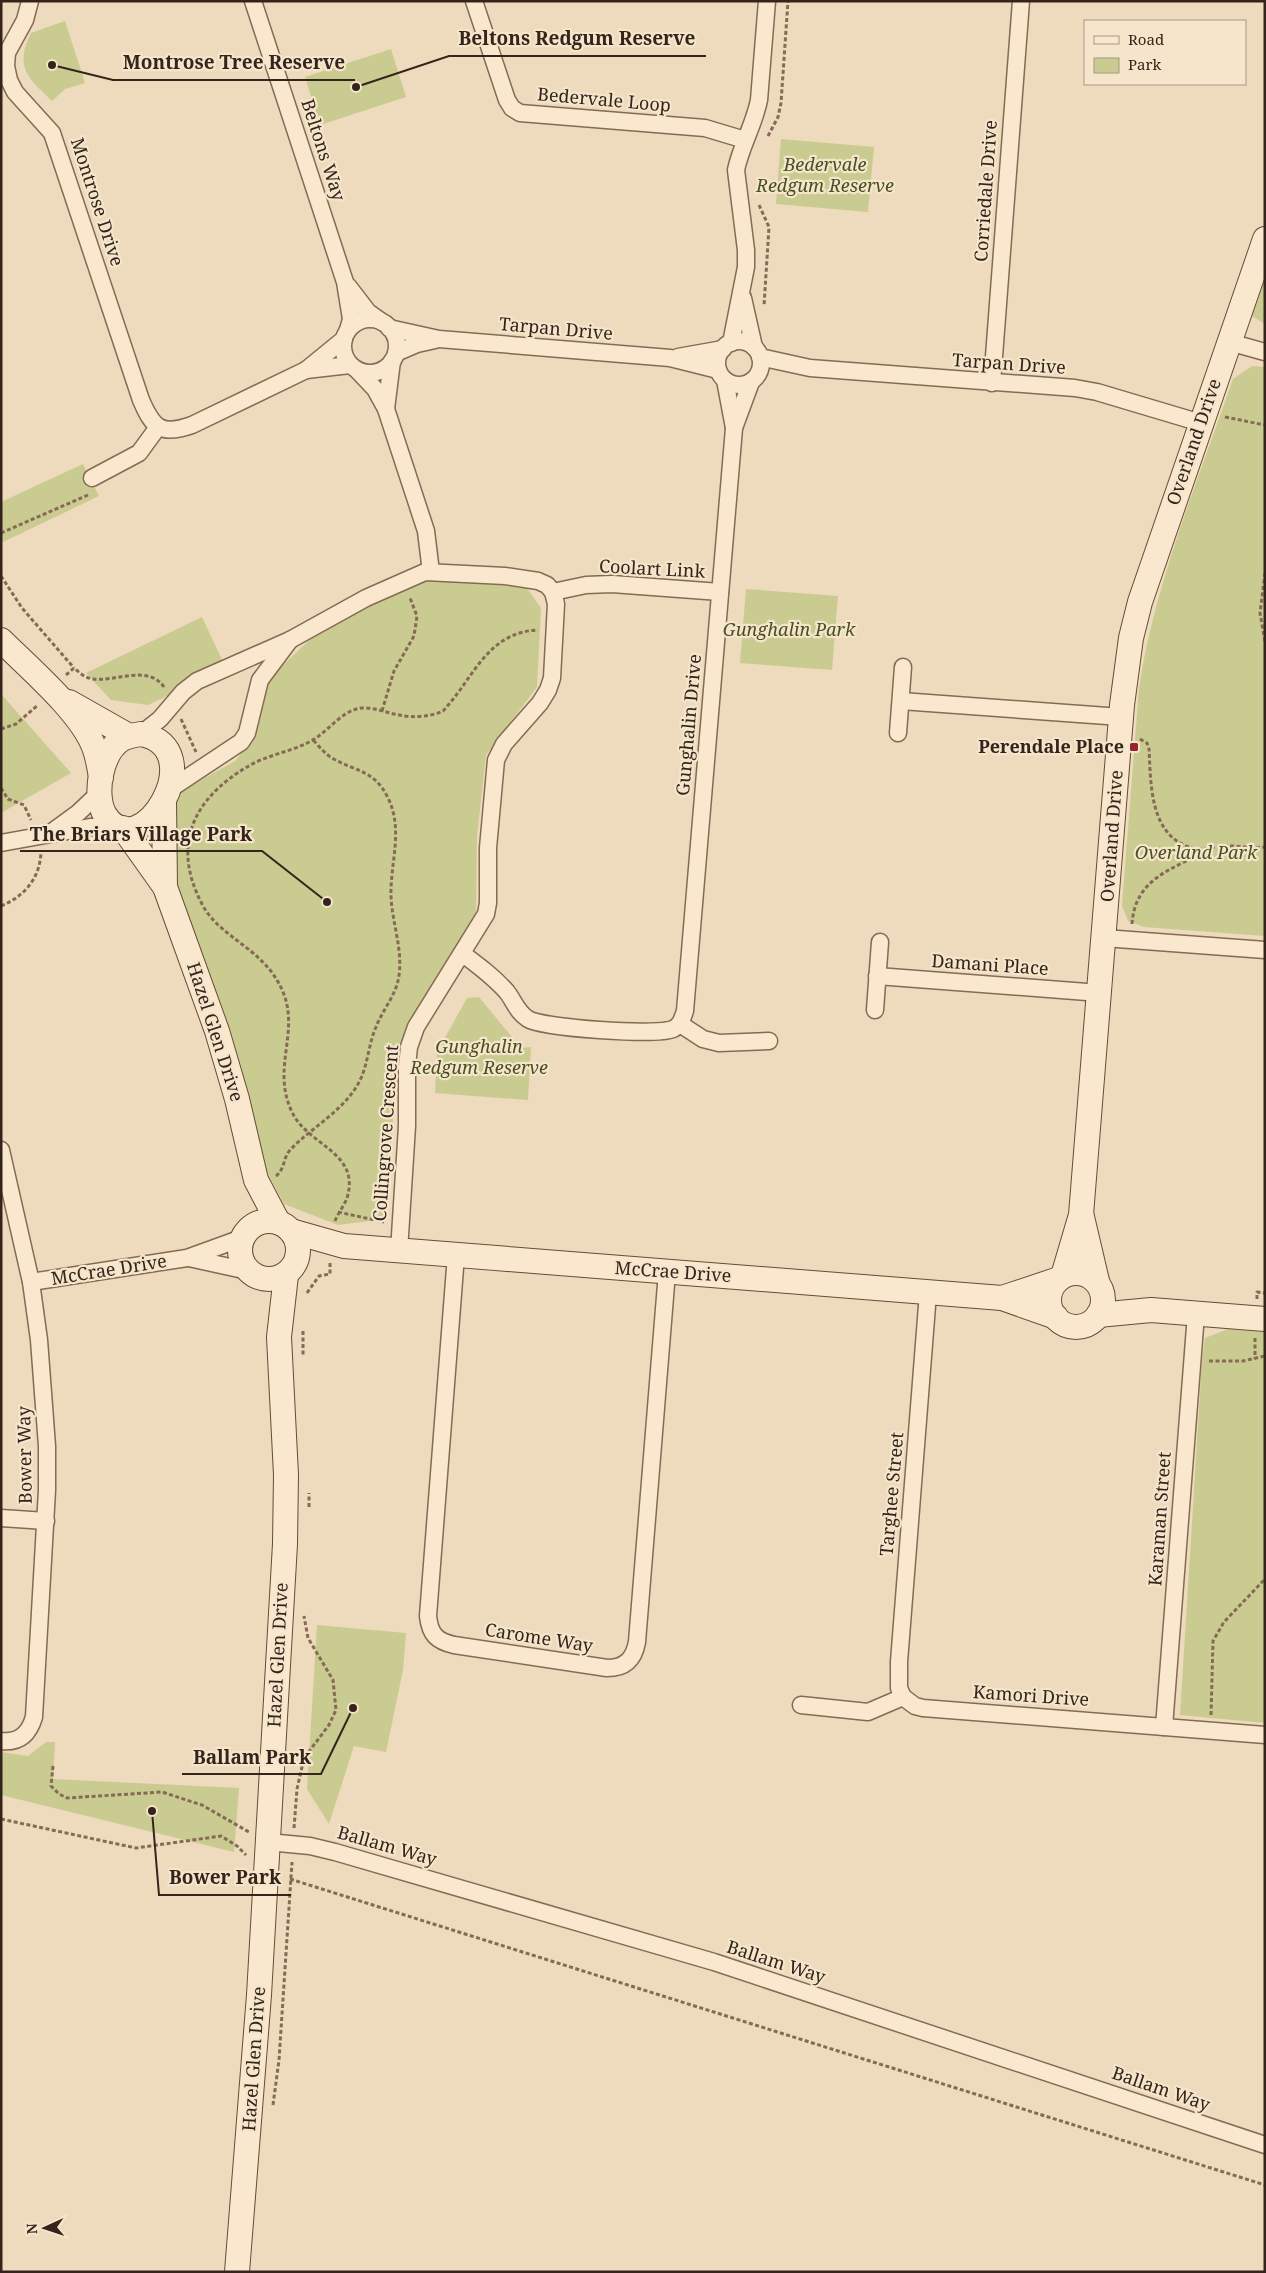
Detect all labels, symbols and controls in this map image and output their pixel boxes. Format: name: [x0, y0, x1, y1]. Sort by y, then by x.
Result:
legend: [1084, 20, 1246, 85]
callout: Beltons Redgum Reserve: [449, 22, 706, 56]
text: Beltons Redgum Reserve: [459, 25, 696, 51]
text: Road: [1128, 29, 1164, 49]
callout: Montrose Tree Reserve: [113, 46, 355, 80]
text: Montrose Tree Reserve: [123, 49, 345, 75]
text: Park: [1128, 54, 1162, 74]
street label: Bedervale Loop: [536, 81, 672, 117]
street label: Beltons Way: [296, 96, 352, 204]
street label: Corriedale Drive: [968, 119, 1002, 263]
street label: Montrose Drive: [66, 134, 130, 269]
park label: Bedervale Redgum Reserve: [755, 152, 894, 197]
street label: Tarpan Drive: [498, 311, 614, 345]
street label: Tarpan Drive: [951, 347, 1067, 379]
street label: Overland Drive: [1160, 375, 1226, 508]
street label: Coolart Link: [598, 553, 706, 583]
park label: Gunghalin Park: [723, 617, 856, 641]
street label: Gunghalin Drive: [670, 653, 706, 797]
place label: Perendale Place: [978, 734, 1124, 758]
marker: Perendale Place: [1128, 741, 1140, 753]
street label: Overland Drive: [1094, 769, 1128, 903]
callout: The Briars Village Park: [20, 817, 262, 851]
text: The Briars Village Park: [30, 821, 253, 847]
park label: Overland Park: [1135, 840, 1258, 864]
street label: Damani Place: [931, 948, 1050, 980]
street label: Hazel Glen Drive: [182, 959, 250, 1104]
park label: Gunghalin Redgum Reserve: [409, 1034, 548, 1079]
street label: Collingrove Crescent: [367, 1044, 403, 1222]
street label: McCrae Drive: [49, 1248, 168, 1290]
street label: McCrae Drive: [614, 1255, 732, 1287]
street label: Bower Way: [11, 1405, 37, 1504]
street label: Targhee Street: [874, 1431, 908, 1557]
street label: Karaman Street: [1142, 1451, 1176, 1587]
street label: Hazel Glen Drive: [261, 1582, 293, 1728]
street label: Carome Way: [483, 1617, 596, 1658]
street label: Kamori Drive: [972, 1679, 1090, 1711]
callout: Ballam Park: [182, 1740, 321, 1774]
text: Ballam Park: [193, 1744, 312, 1770]
street label: Ballam Way: [335, 1819, 441, 1871]
callout: Bower Park: [159, 1861, 291, 1895]
text: Bower Park: [169, 1864, 282, 1890]
street label: Ballam Way: [724, 1934, 830, 1989]
street label: Hazel Glen Drive: [236, 1986, 270, 2132]
street label: Ballam Way: [1109, 2060, 1214, 2116]
north arrow: [20, 2203, 70, 2253]
text: N: [22, 2223, 41, 2235]

